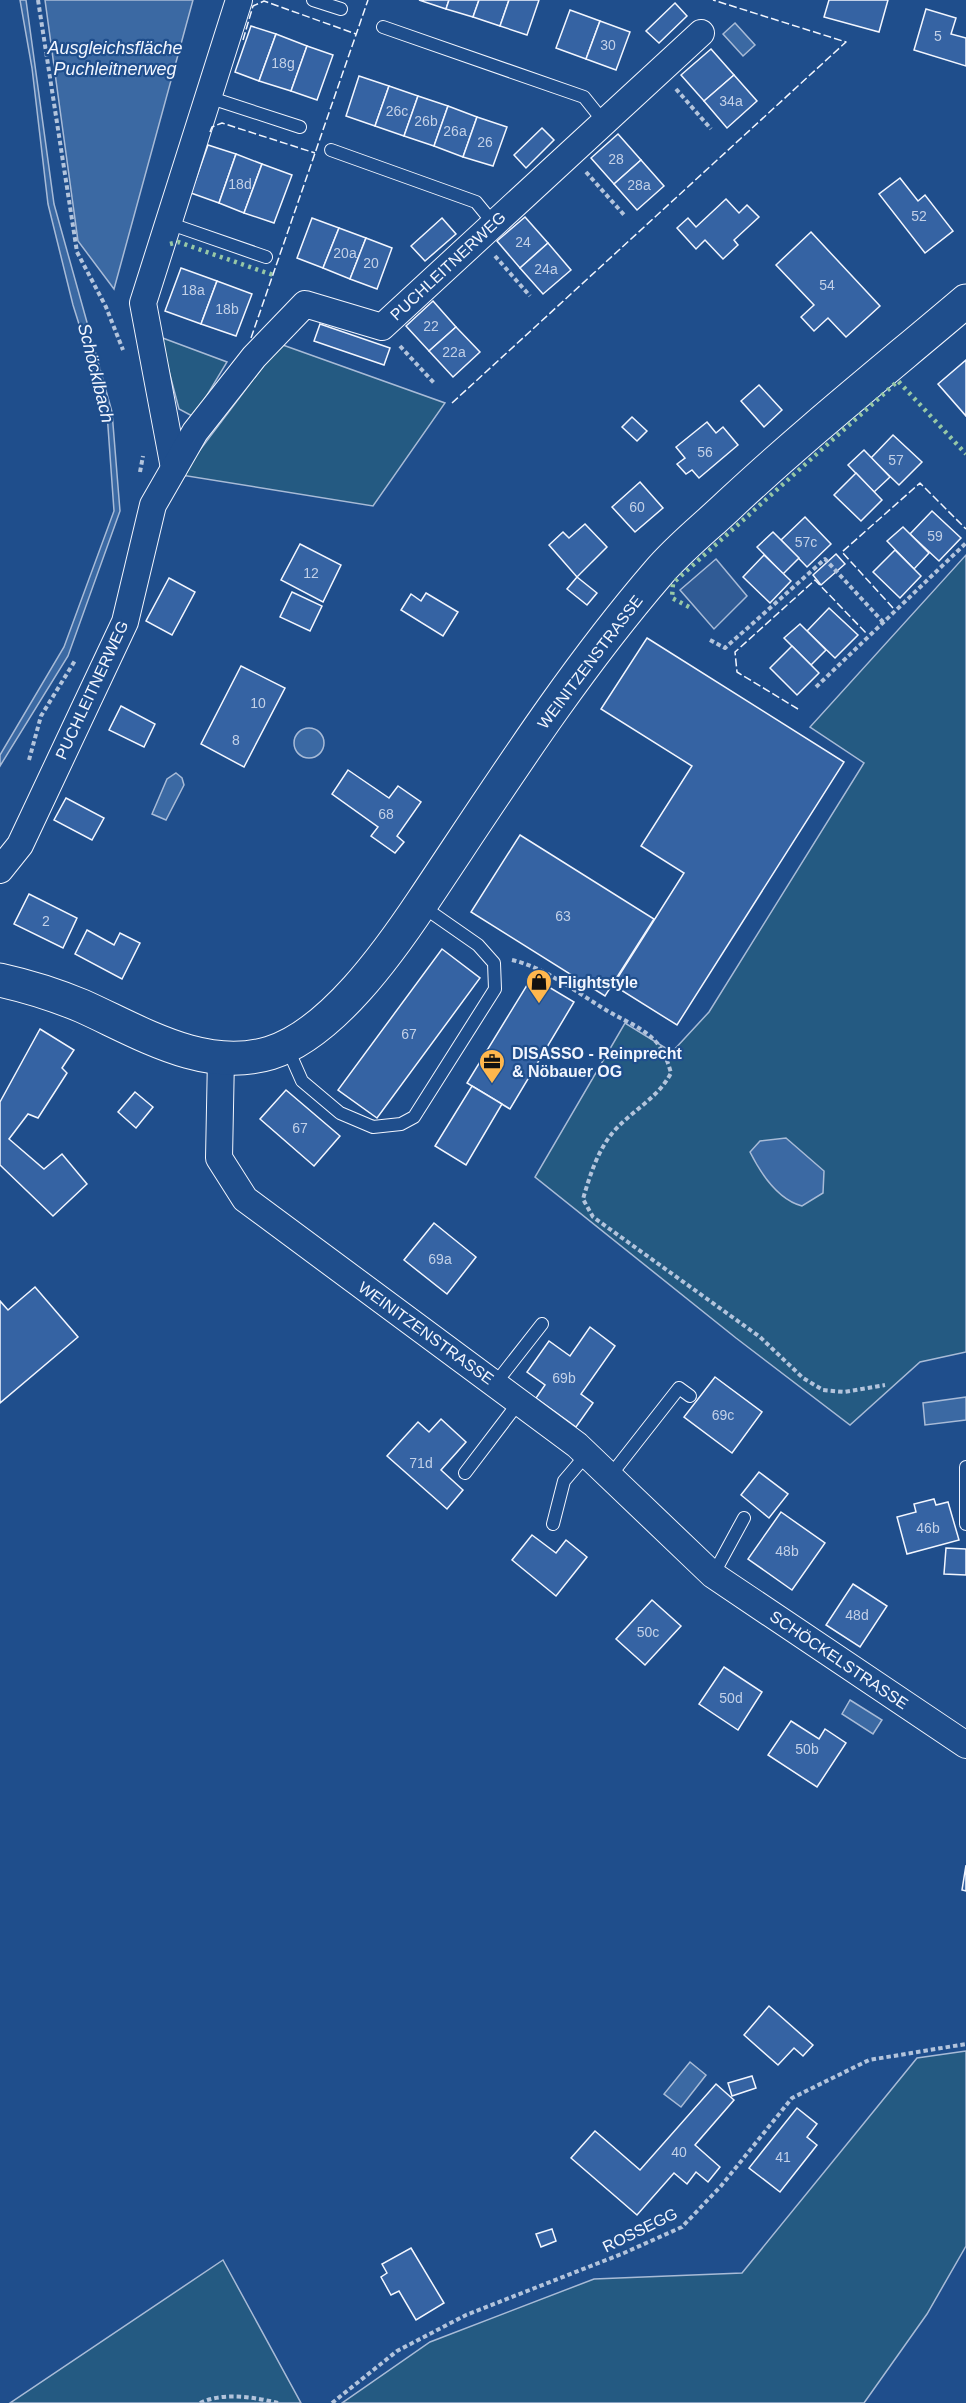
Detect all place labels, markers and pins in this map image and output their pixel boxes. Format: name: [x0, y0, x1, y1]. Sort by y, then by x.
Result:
shop icon: Flightstyle: [524, 967, 554, 1005]
place label: Flightstyle: [558, 974, 638, 991]
place label: DISASSO - Reinprecht & Nöbauer OG: [512, 1045, 682, 1080]
office icon: DISASSO - Reinprecht & Nöbauer OG: [477, 1047, 507, 1085]

